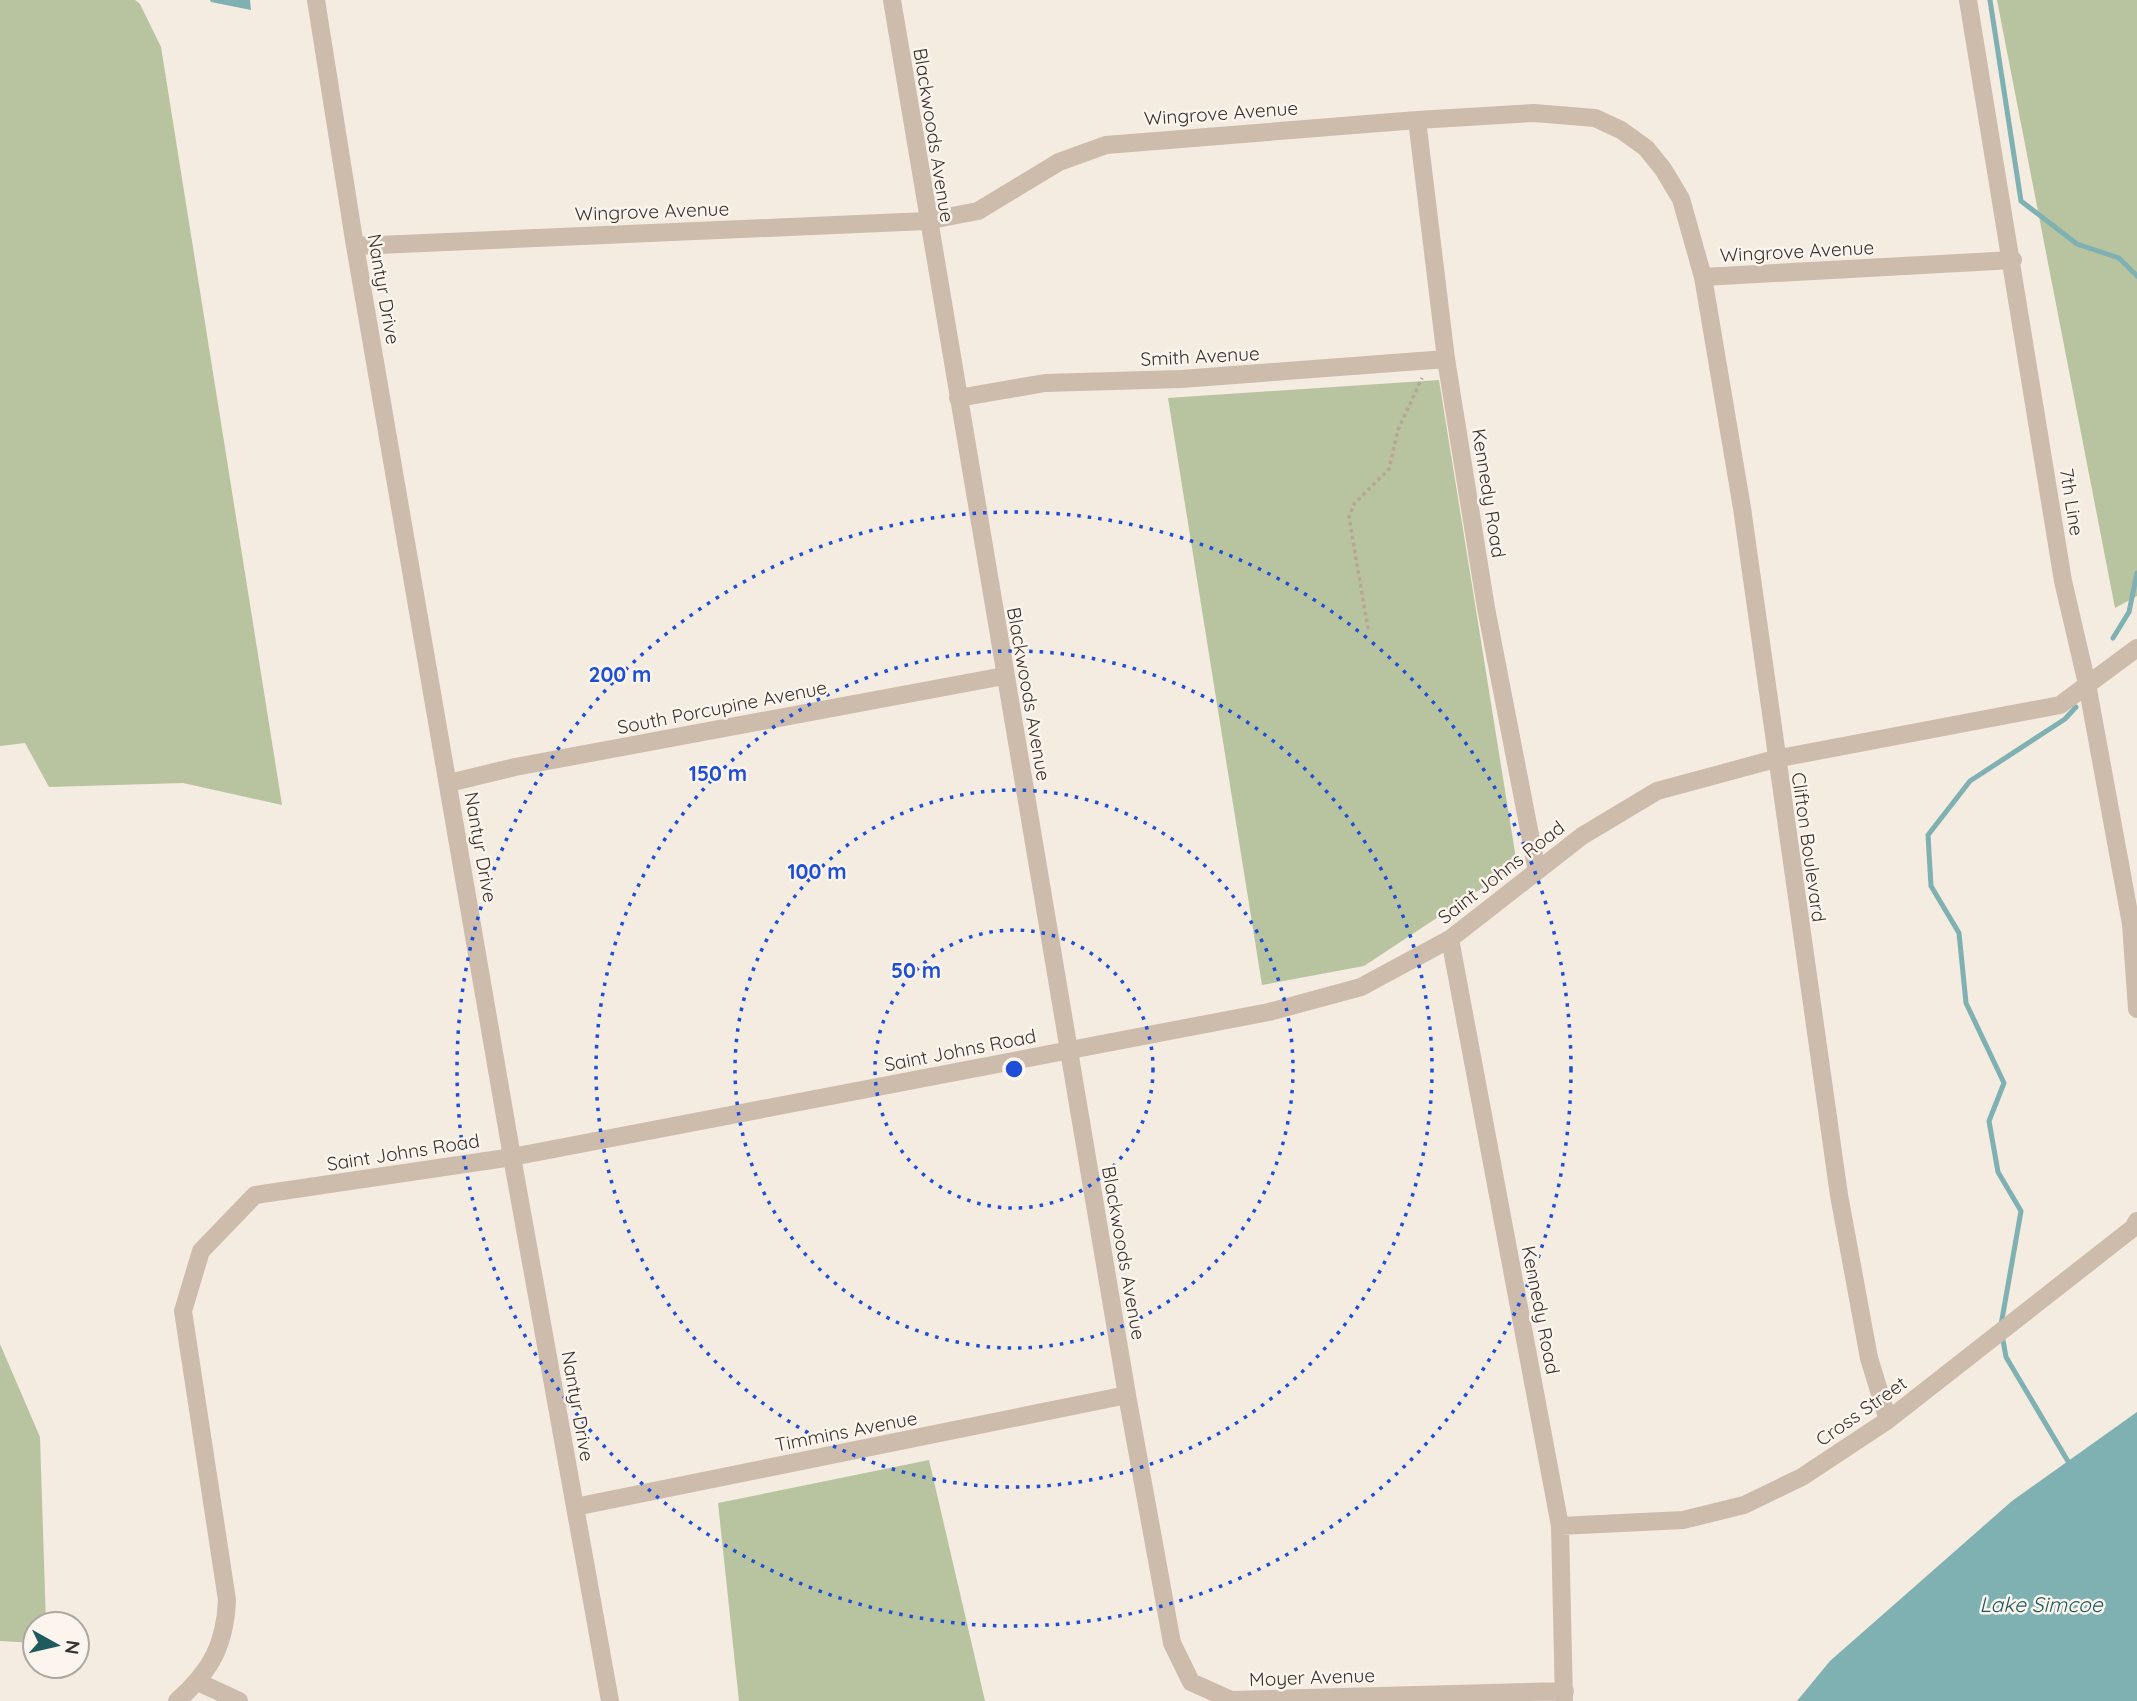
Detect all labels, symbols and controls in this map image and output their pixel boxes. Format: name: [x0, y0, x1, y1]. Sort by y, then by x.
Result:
street label: Blackwoods Avenue: [908, 46, 960, 224]
street label: Wingrove Avenue: [1143, 96, 1299, 130]
street label: Wingrove Avenue: [574, 196, 730, 226]
street label: Nantyr Drive: [362, 232, 406, 346]
street label: Wingrove Avenue: [1719, 235, 1875, 267]
street label: Smith Avenue: [1140, 341, 1260, 371]
street label: Kennedy Road: [1467, 427, 1511, 559]
street label: 7th Line: [2055, 467, 2089, 537]
street label: Blackwoods Avenue: [1002, 605, 1056, 783]
text: 200 m: [589, 661, 651, 687]
street label: South Porcupine Avenue: [615, 675, 829, 739]
text: 150 m: [689, 760, 747, 786]
street label: Clifton Boulevard: [1787, 770, 1831, 924]
street label: Nantyr Drive: [459, 790, 503, 904]
street label: Saint Johns Road: [1433, 815, 1569, 929]
text: 100 m: [787, 858, 847, 884]
text: 50 m: [891, 957, 941, 983]
street label: Saint Johns Road: [882, 1024, 1038, 1076]
centre of rings: [1002, 1057, 1026, 1081]
street label: Saint Johns Road: [325, 1128, 481, 1176]
street label: Blackwoods Avenue: [1097, 1164, 1151, 1342]
street label: Kennedy Road: [1517, 1244, 1565, 1376]
street label: Nantyr Drive: [556, 1349, 600, 1463]
street label: Cross Street: [1811, 1371, 1911, 1451]
street label: Timmins Avenue: [773, 1405, 919, 1457]
water label: Lake Simcoe: [1979, 1591, 2104, 1617]
north arrow: [21, 1610, 91, 1680]
text: N: [60, 1639, 86, 1656]
street label: Moyer Avenue: [1249, 1663, 1375, 1691]

